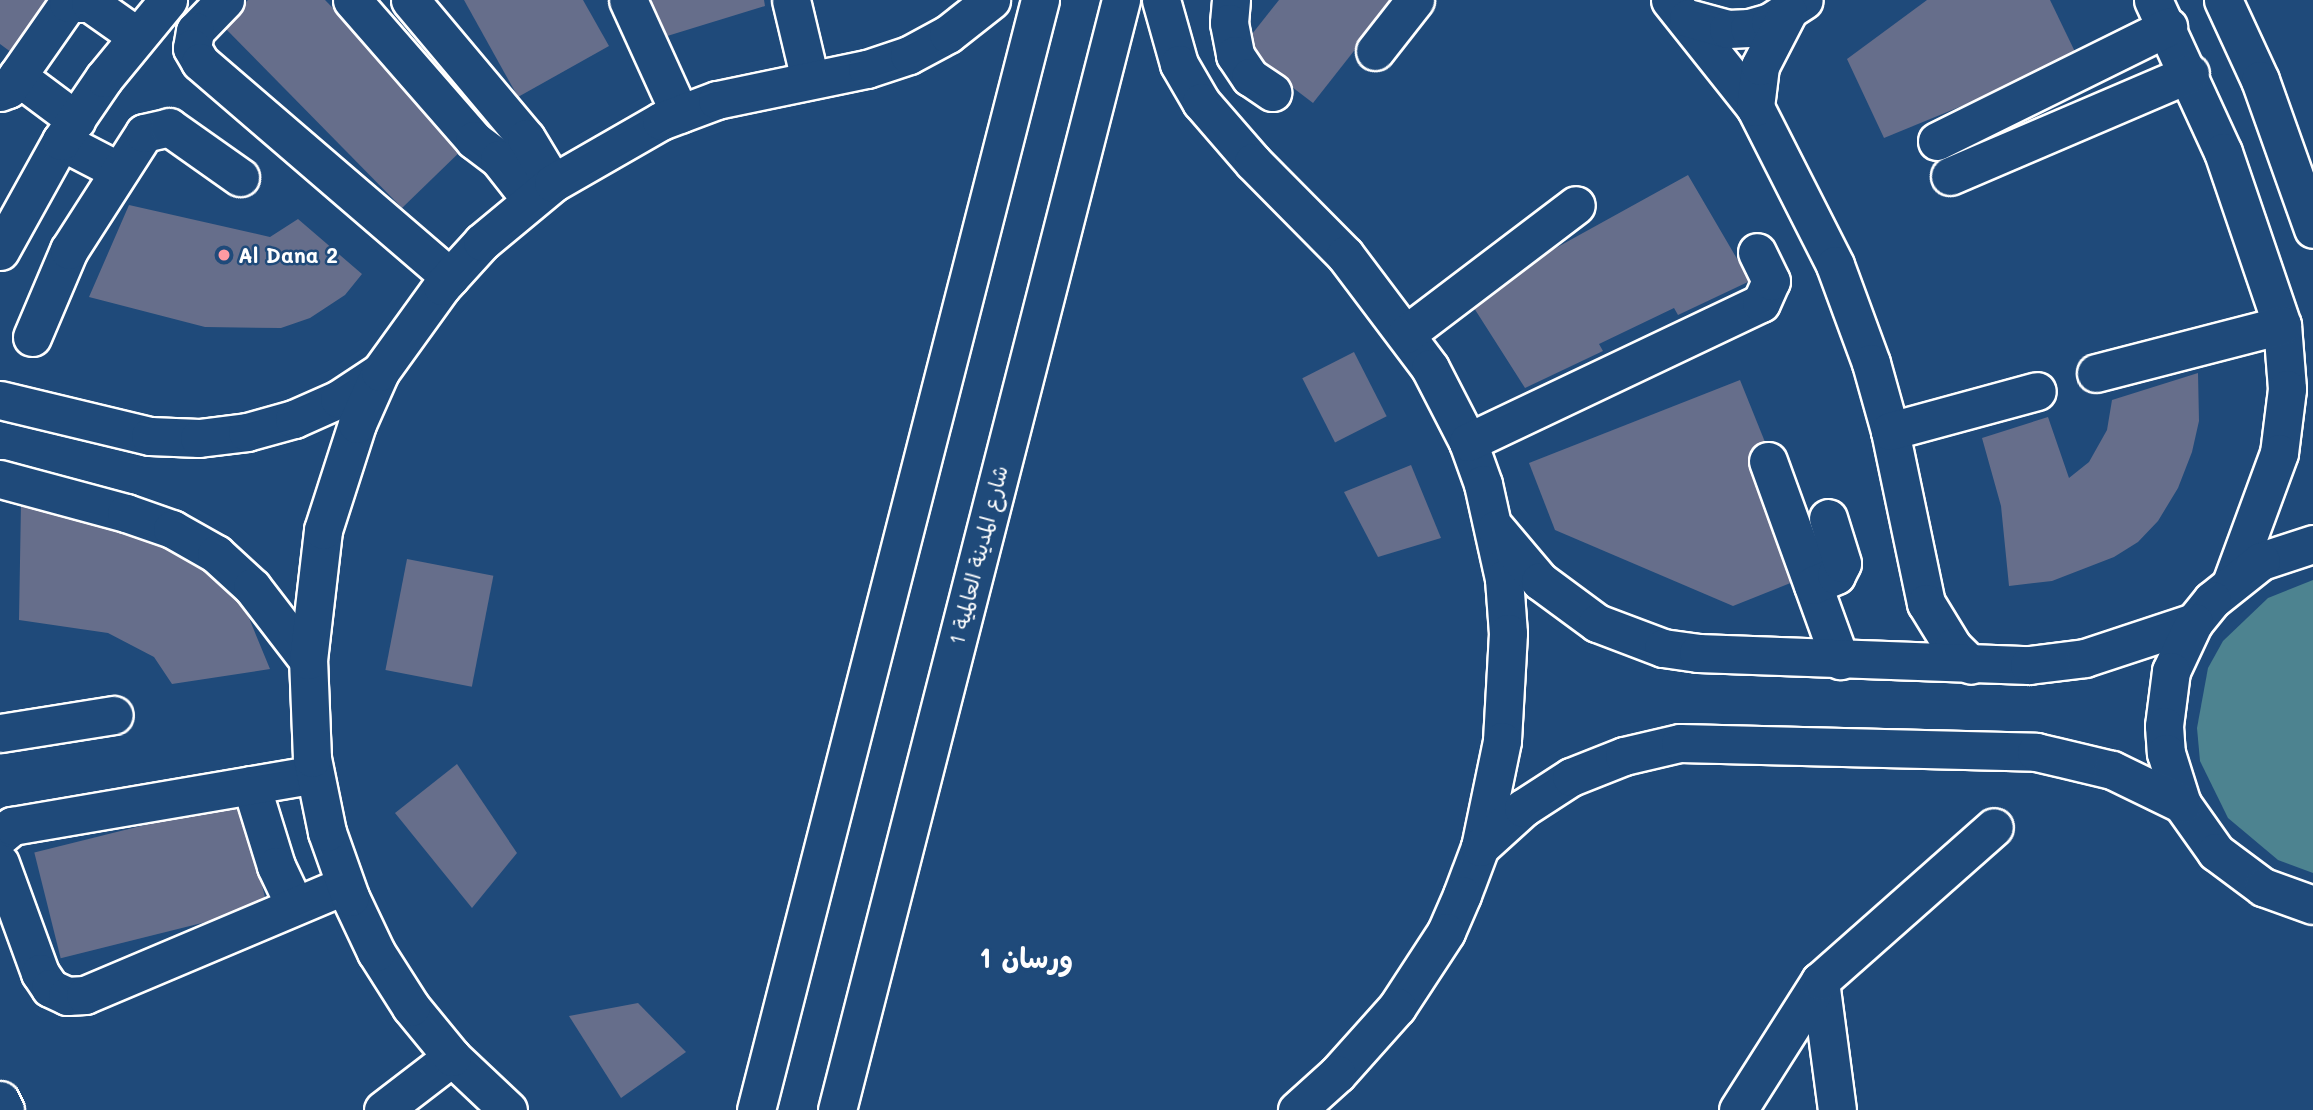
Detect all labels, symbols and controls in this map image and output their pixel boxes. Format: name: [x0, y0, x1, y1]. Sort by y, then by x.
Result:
place label: Al Dana 2: [238, 242, 338, 268]
marker: Al Dana 2: [216, 247, 232, 263]
street label: شارع المدينة العالمية 1: [944, 463, 1012, 647]
district label: ورسان 1: [979, 940, 1073, 974]

